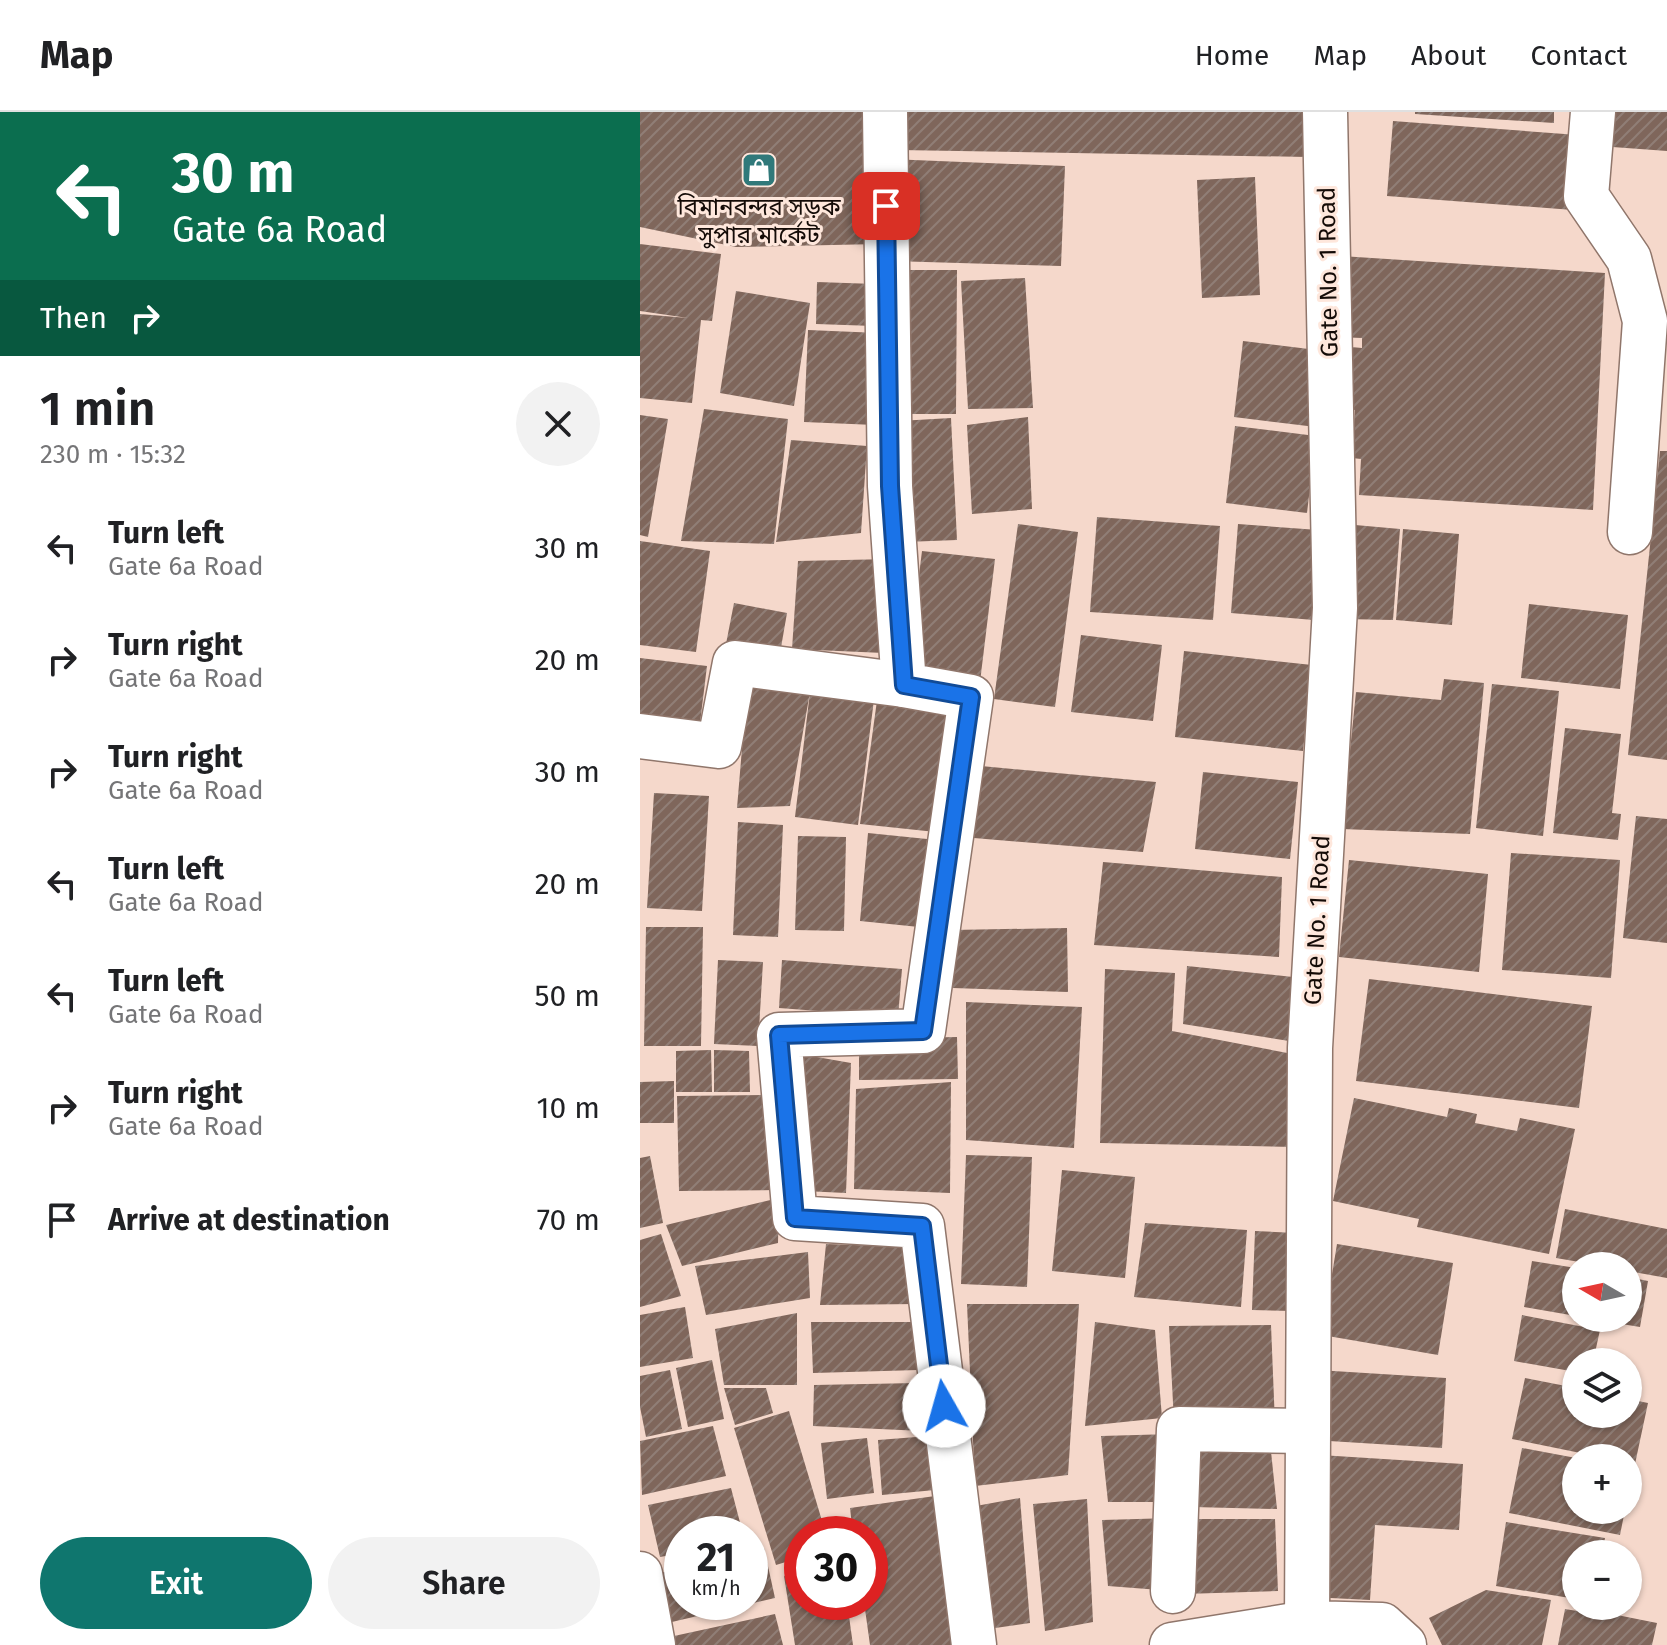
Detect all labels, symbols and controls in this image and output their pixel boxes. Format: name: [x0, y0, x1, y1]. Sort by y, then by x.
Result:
text: Map: [40, 32, 113, 78]
text: Home: [1195, 39, 1269, 72]
text: Map: [1313, 39, 1367, 72]
text: About: [1411, 39, 1486, 72]
text: Contact: [1530, 39, 1627, 72]
text: 30 m: [172, 140, 294, 207]
icon: left: [40, 144, 144, 248]
shop icon: বিমানবন্দর সড়ক সুপার মার্কেট: [740, 151, 778, 189]
pin: [852, 172, 920, 240]
icon: arrive: [864, 184, 908, 228]
street label: Gate No. 1 Road: [1313, 187, 1343, 357]
place label: বিমানবন্দর সড়ক সুপার মার্কেট: [676, 193, 841, 249]
text: Gate 6a Road: [172, 208, 387, 252]
icon: right: [123, 296, 167, 340]
text: Then: [40, 300, 107, 336]
text: 1 min: [40, 380, 156, 438]
button: close: [516, 382, 600, 466]
text: 230 m · 15:32: [40, 439, 186, 470]
text: Turn left: [108, 515, 224, 551]
icon: left: [40, 526, 84, 570]
text: 30 m: [535, 530, 600, 566]
text: Gate 6a Road: [108, 551, 263, 582]
text: Turn right: [108, 627, 243, 663]
icon: right: [40, 638, 84, 682]
text: 20 m: [535, 642, 600, 678]
text: Gate 6a Road: [108, 663, 263, 694]
text: Turn right: [108, 739, 243, 775]
icon: right: [40, 750, 84, 794]
text: 30 m: [535, 754, 600, 790]
text: Gate 6a Road: [108, 775, 263, 806]
street label: Gate No. 1 Road: [1299, 834, 1335, 1006]
text: Turn left: [108, 851, 224, 887]
icon: left: [40, 862, 84, 906]
text: 20 m: [535, 866, 600, 902]
text: Gate 6a Road: [108, 887, 263, 918]
text: Turn left: [108, 963, 224, 999]
icon: left: [40, 974, 84, 1018]
text: 50 m: [535, 978, 600, 1014]
text: Gate 6a Road: [108, 999, 263, 1030]
text: Turn right: [108, 1075, 243, 1111]
icon: right: [40, 1086, 84, 1130]
text: 10 m: [537, 1090, 600, 1126]
text: Gate 6a Road: [108, 1111, 263, 1142]
icon: arrive: [40, 1198, 84, 1242]
text: Arrive at destination: [108, 1202, 390, 1238]
text: 70 m: [537, 1202, 600, 1238]
north arrow: [1562, 1252, 1642, 1332]
map controls: [1562, 1252, 1642, 1620]
button: layers: [1562, 1348, 1642, 1428]
position arrow: [902, 1364, 986, 1448]
button: +: [1562, 1444, 1642, 1524]
speed limit sign: 30: [784, 1516, 888, 1620]
text: 21: [697, 1534, 735, 1582]
button: Exit: [40, 1537, 312, 1629]
button: Share: [328, 1537, 600, 1629]
button: −: [1562, 1540, 1642, 1620]
text: km/h: [691, 1576, 741, 1600]

